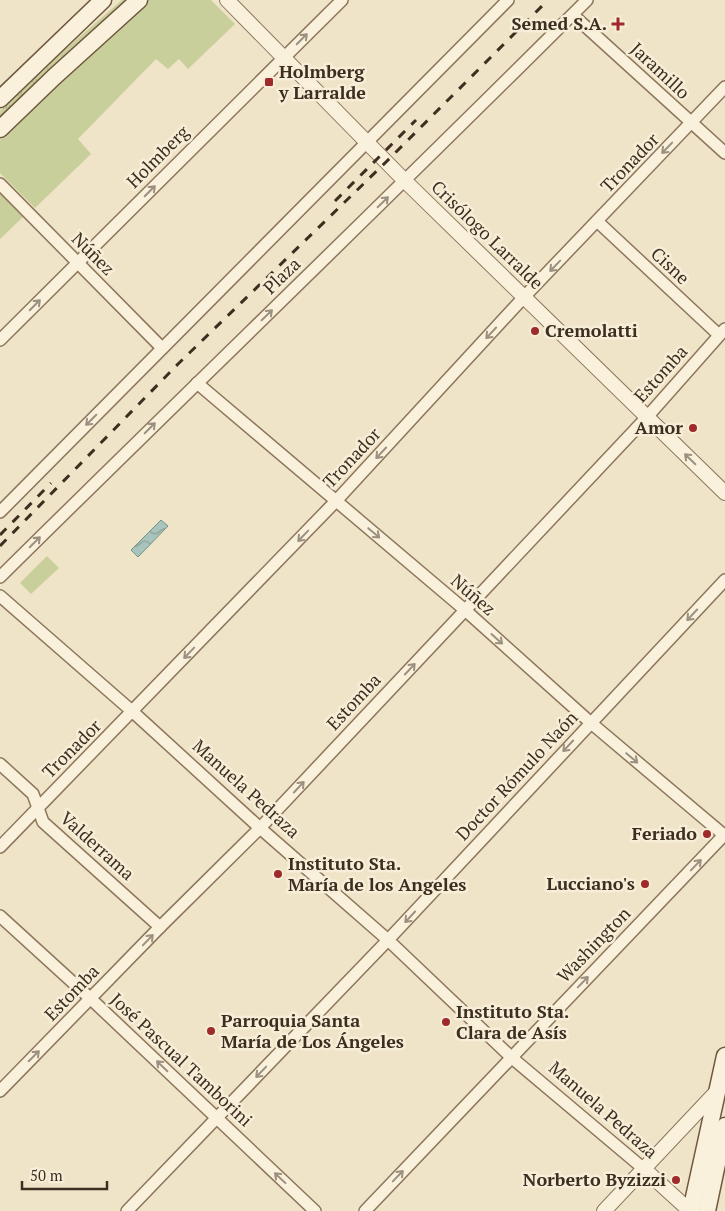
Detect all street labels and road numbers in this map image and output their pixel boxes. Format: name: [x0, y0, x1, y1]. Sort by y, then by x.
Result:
street label: Jaramillo: [626, 37, 696, 104]
street label: Holmberg: [121, 119, 194, 193]
street label: Tronador: [595, 127, 664, 197]
street label: Crisólogo Larralde: [426, 175, 549, 294]
street label: Núñez: [67, 226, 121, 280]
street label: Cisne: [646, 241, 695, 289]
street label: Plaza: [257, 252, 305, 299]
street label: Estomba: [628, 340, 692, 407]
street label: Tronador: [317, 422, 385, 493]
street label: Núñez: [446, 568, 501, 620]
street label: Estomba: [321, 668, 386, 735]
street label: Doctor Rómulo Naón: [450, 705, 583, 845]
street label: Tronador: [37, 714, 106, 783]
street label: Manuela Pedraza: [188, 734, 306, 843]
street label: Valderrama: [55, 806, 140, 885]
street label: Washington: [551, 901, 635, 987]
street label: Estomba: [39, 959, 104, 1026]
street label: José Pascual Tamborini: [105, 987, 258, 1131]
street label: Manuela Pedraza: [544, 1055, 663, 1163]

